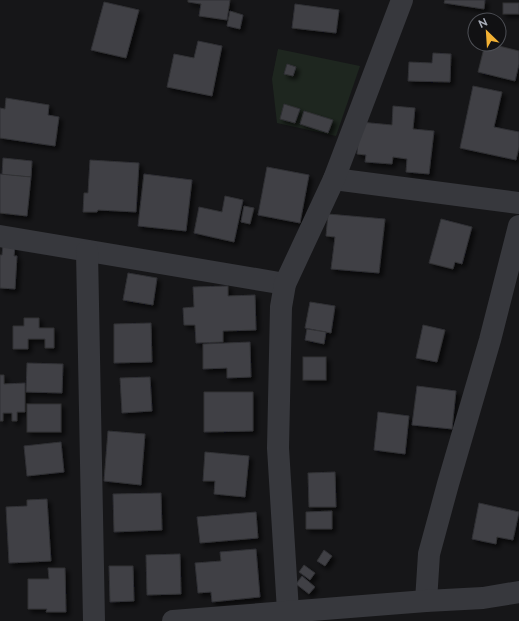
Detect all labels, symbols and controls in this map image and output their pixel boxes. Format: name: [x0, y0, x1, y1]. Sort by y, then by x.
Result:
north arrow: [467, 12, 507, 52]
text: N: [476, 16, 490, 31]

